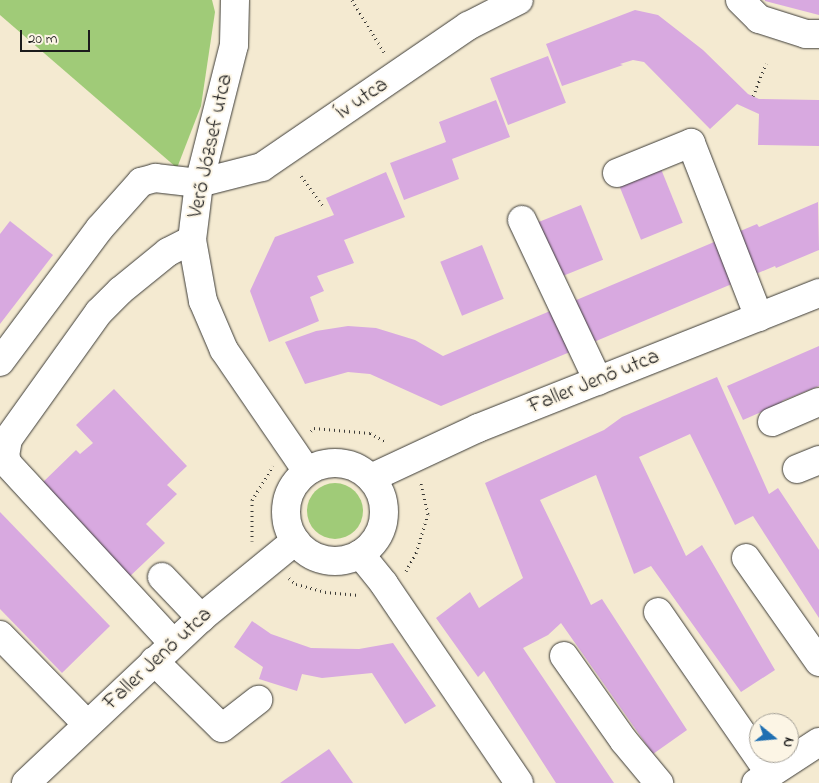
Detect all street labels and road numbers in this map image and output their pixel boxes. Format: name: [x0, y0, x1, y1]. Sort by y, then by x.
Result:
street label: Verő József utca: [183, 72, 239, 220]
street label: Ív utca: [331, 72, 393, 126]
street label: Faller Jenő utca: [525, 344, 663, 420]
street label: Faller Jenő utca: [99, 602, 217, 716]

